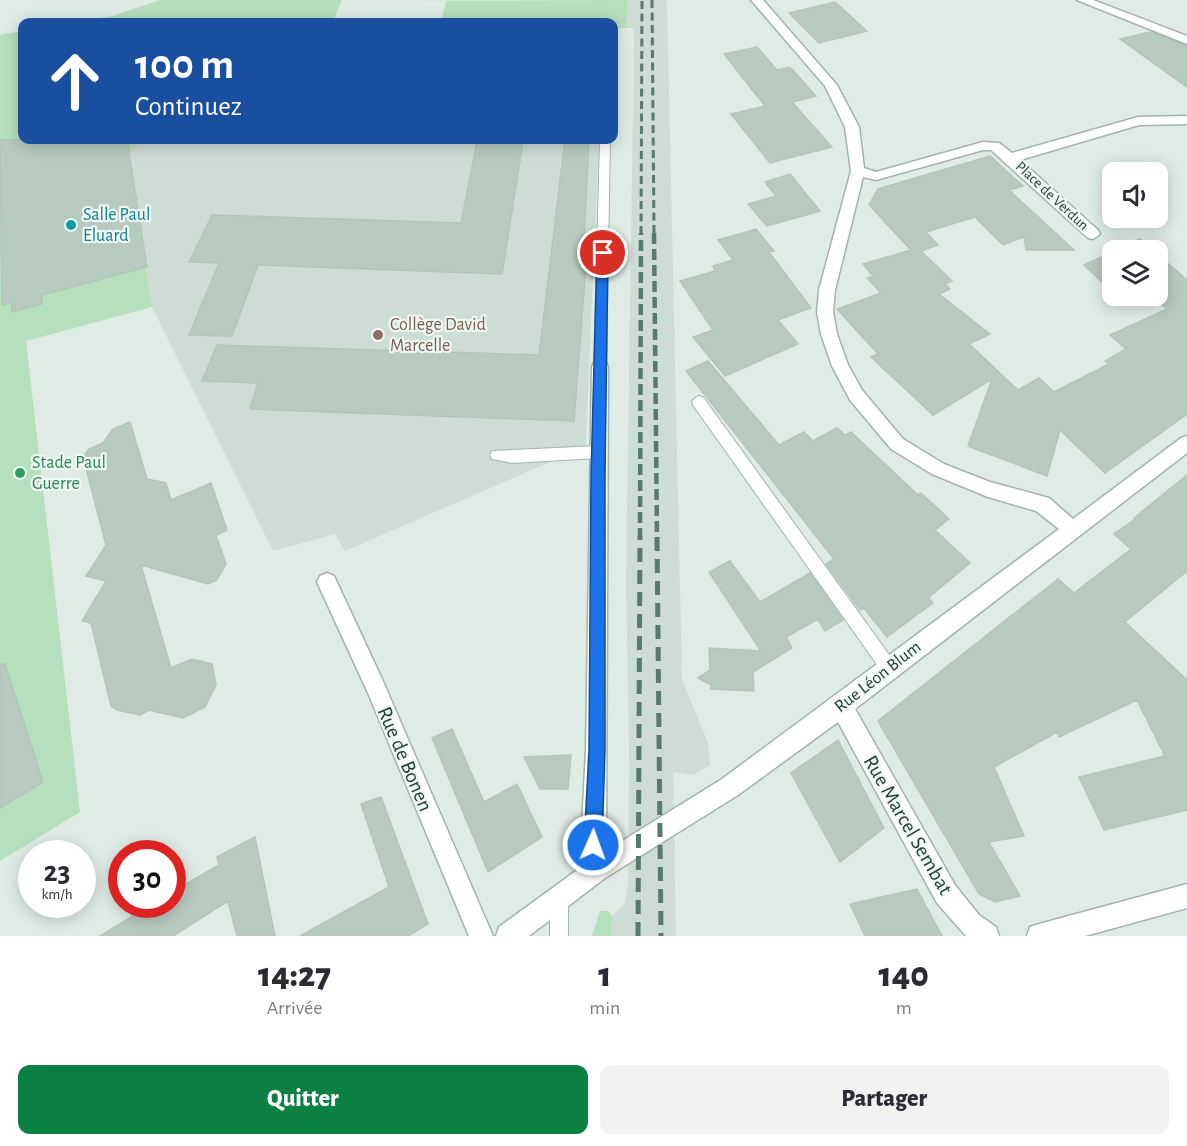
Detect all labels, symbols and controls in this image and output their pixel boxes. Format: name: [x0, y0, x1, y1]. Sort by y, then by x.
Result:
icon: ahead: [36, 42, 114, 120]
text: 100 m: [135, 44, 234, 86]
text: Continuez: [135, 93, 242, 120]
street label: Place de Verdun: [1013, 159, 1091, 233]
map controls: [1102, 162, 1168, 306]
button: sound: [1102, 162, 1168, 228]
place label: Salle Paul Eluard: [83, 206, 150, 245]
marker: Salle Paul Eluard: [64, 218, 78, 232]
pin: [577, 227, 628, 278]
icon: arrive: [586, 236, 619, 269]
button: layers: [1102, 240, 1168, 306]
place label: Collège David Marcelle: [390, 316, 486, 355]
marker: Collège David Marcelle: [371, 328, 385, 342]
place label: Stade Paul Guerre: [32, 454, 106, 493]
marker: Stade Paul Guerre: [13, 466, 27, 480]
street label: Rue Léon Blum: [831, 638, 925, 716]
street label: Rue de Bonen: [374, 704, 436, 814]
street label: Rue Marcel Sembat: [860, 752, 957, 899]
position arrow: [561, 813, 625, 877]
speed limit sign: 30: [108, 840, 186, 918]
text: 23: [43, 857, 71, 887]
text: km/h: [42, 887, 72, 902]
text: 14:27: [258, 957, 331, 993]
text: 1: [598, 957, 611, 993]
text: 140: [879, 957, 929, 993]
text: Arrivée: [267, 998, 322, 1018]
text: min: [589, 998, 620, 1018]
text: m: [896, 998, 912, 1018]
button: Quitter: [18, 1065, 588, 1134]
button: Partager: [600, 1065, 1169, 1134]

